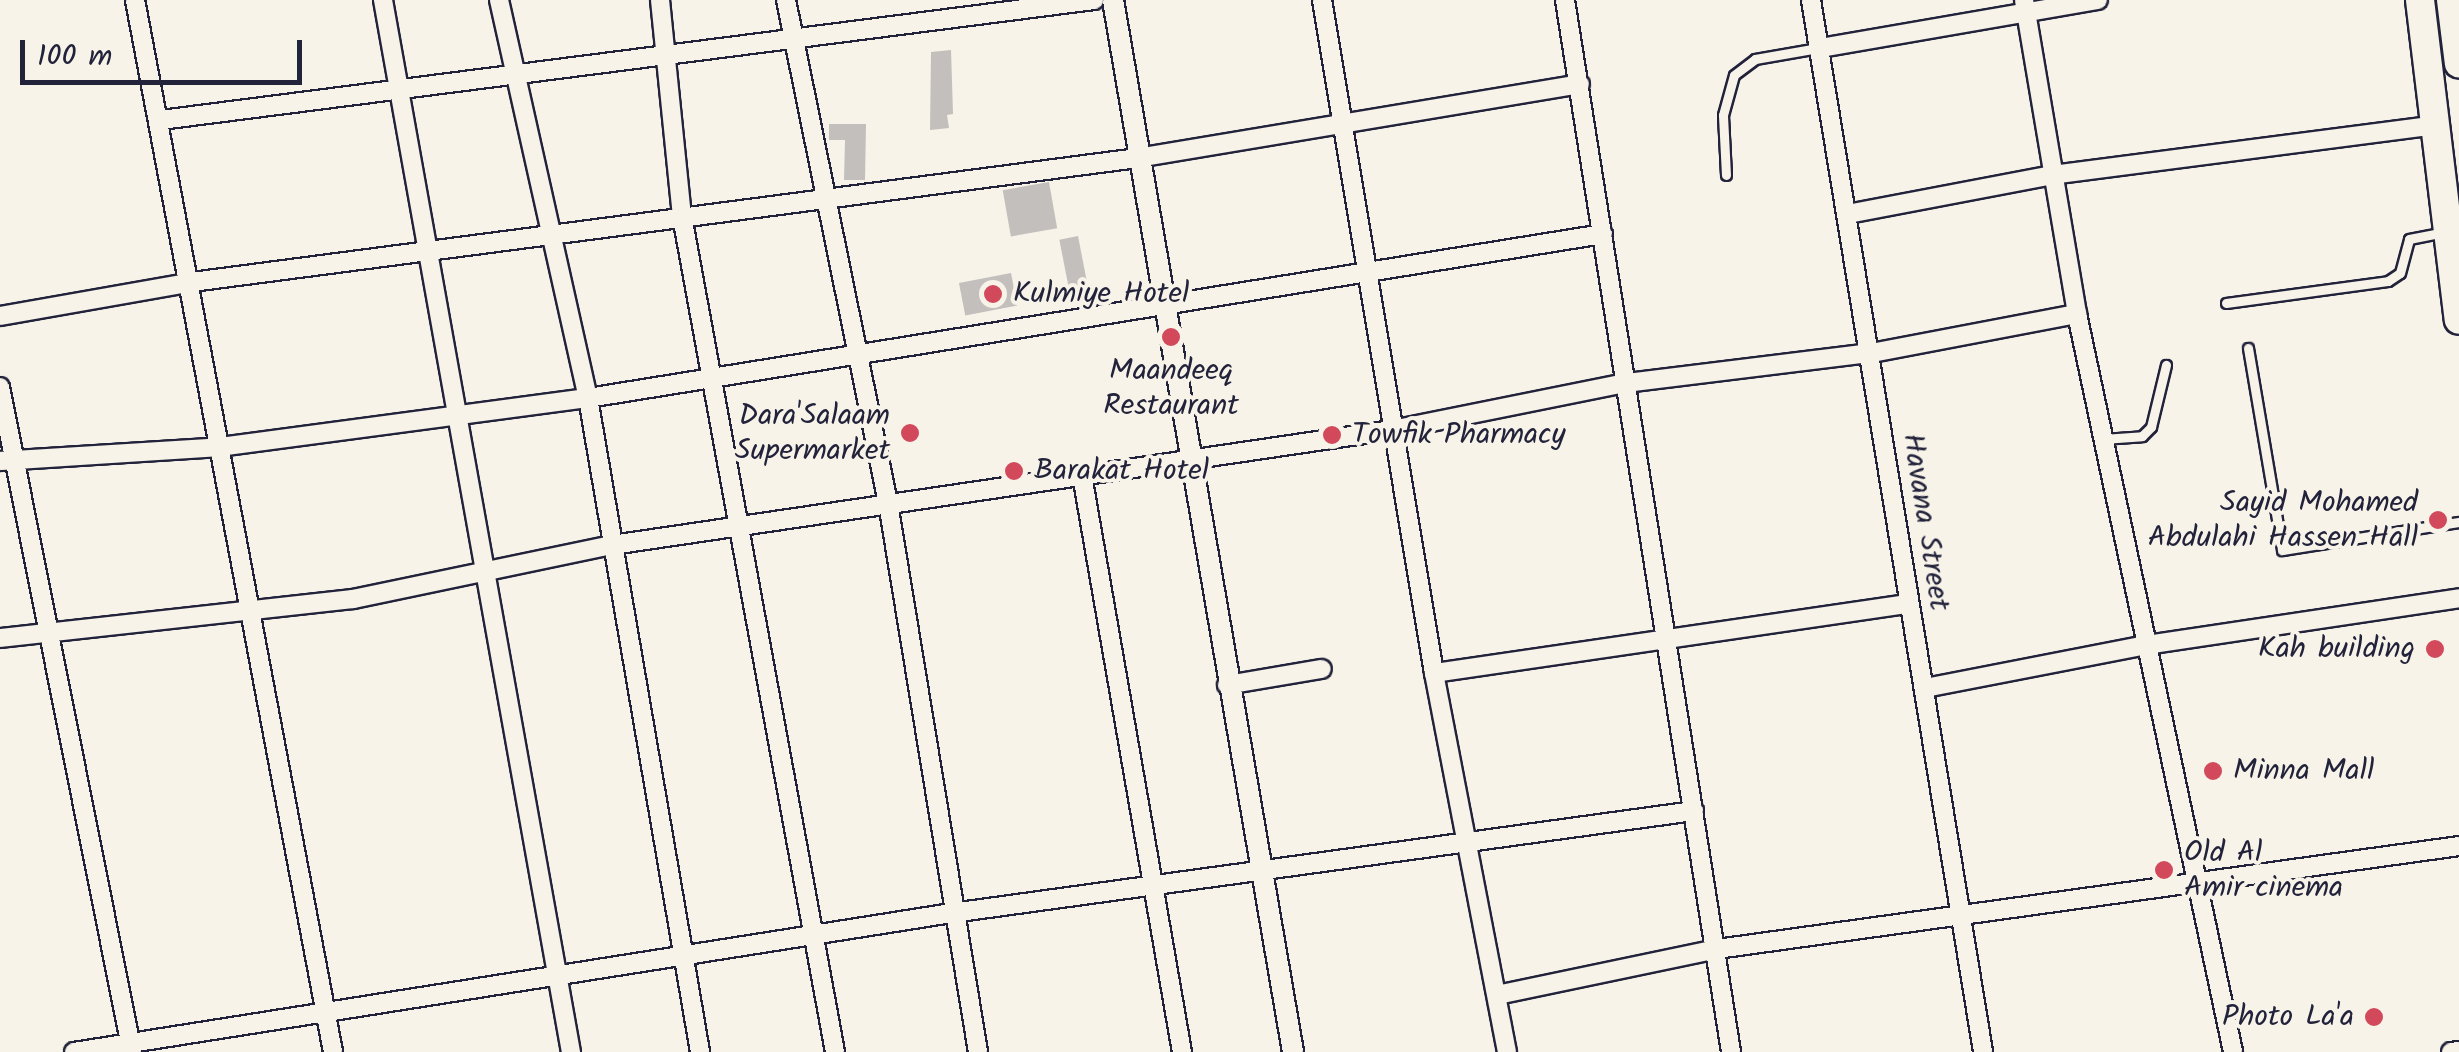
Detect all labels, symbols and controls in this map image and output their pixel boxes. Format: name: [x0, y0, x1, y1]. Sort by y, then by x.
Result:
scale bar: [25, 20, 308, 82]
text: 100 m: [37, 33, 112, 81]
place label: Kulmiye Hotel: [1013, 276, 1189, 312]
marker: Kulmiye Hotel: [982, 283, 1004, 305]
marker: Maandeeq Restaurant: [1160, 326, 1182, 348]
place label: Maandeeq Restaurant: [1103, 353, 1239, 424]
place label: Dara'Salaam Supermarket: [735, 398, 890, 468]
place label: Towfik Pharmacy: [1352, 417, 1566, 453]
marker: Dara'Salaam Supermarket: [899, 422, 921, 444]
marker: Towfik Pharmacy: [1321, 424, 1343, 446]
street label: Havana Street: [1893, 431, 1957, 613]
place label: Barakat Hotel: [1034, 453, 1209, 489]
marker: Barakat Hotel: [1003, 460, 1025, 482]
place label: Sayid Mohamed Abdulahi Hassen Hall: [2148, 485, 2418, 556]
marker: Sayid Mohamed Abdulahi Hassen Hall: [2427, 509, 2449, 531]
place label: Kah building: [2258, 631, 2415, 667]
marker: Kah building: [2424, 638, 2446, 660]
place label: Minna Mall: [2233, 753, 2374, 789]
marker: Minna Mall: [2202, 760, 2224, 782]
place label: Old Al Amir cinema: [2184, 835, 2343, 906]
marker: Old Al Amir cinema: [2153, 859, 2175, 881]
place label: Photo La'a: [2222, 999, 2354, 1035]
marker: Photo La'a: [2363, 1006, 2385, 1028]

